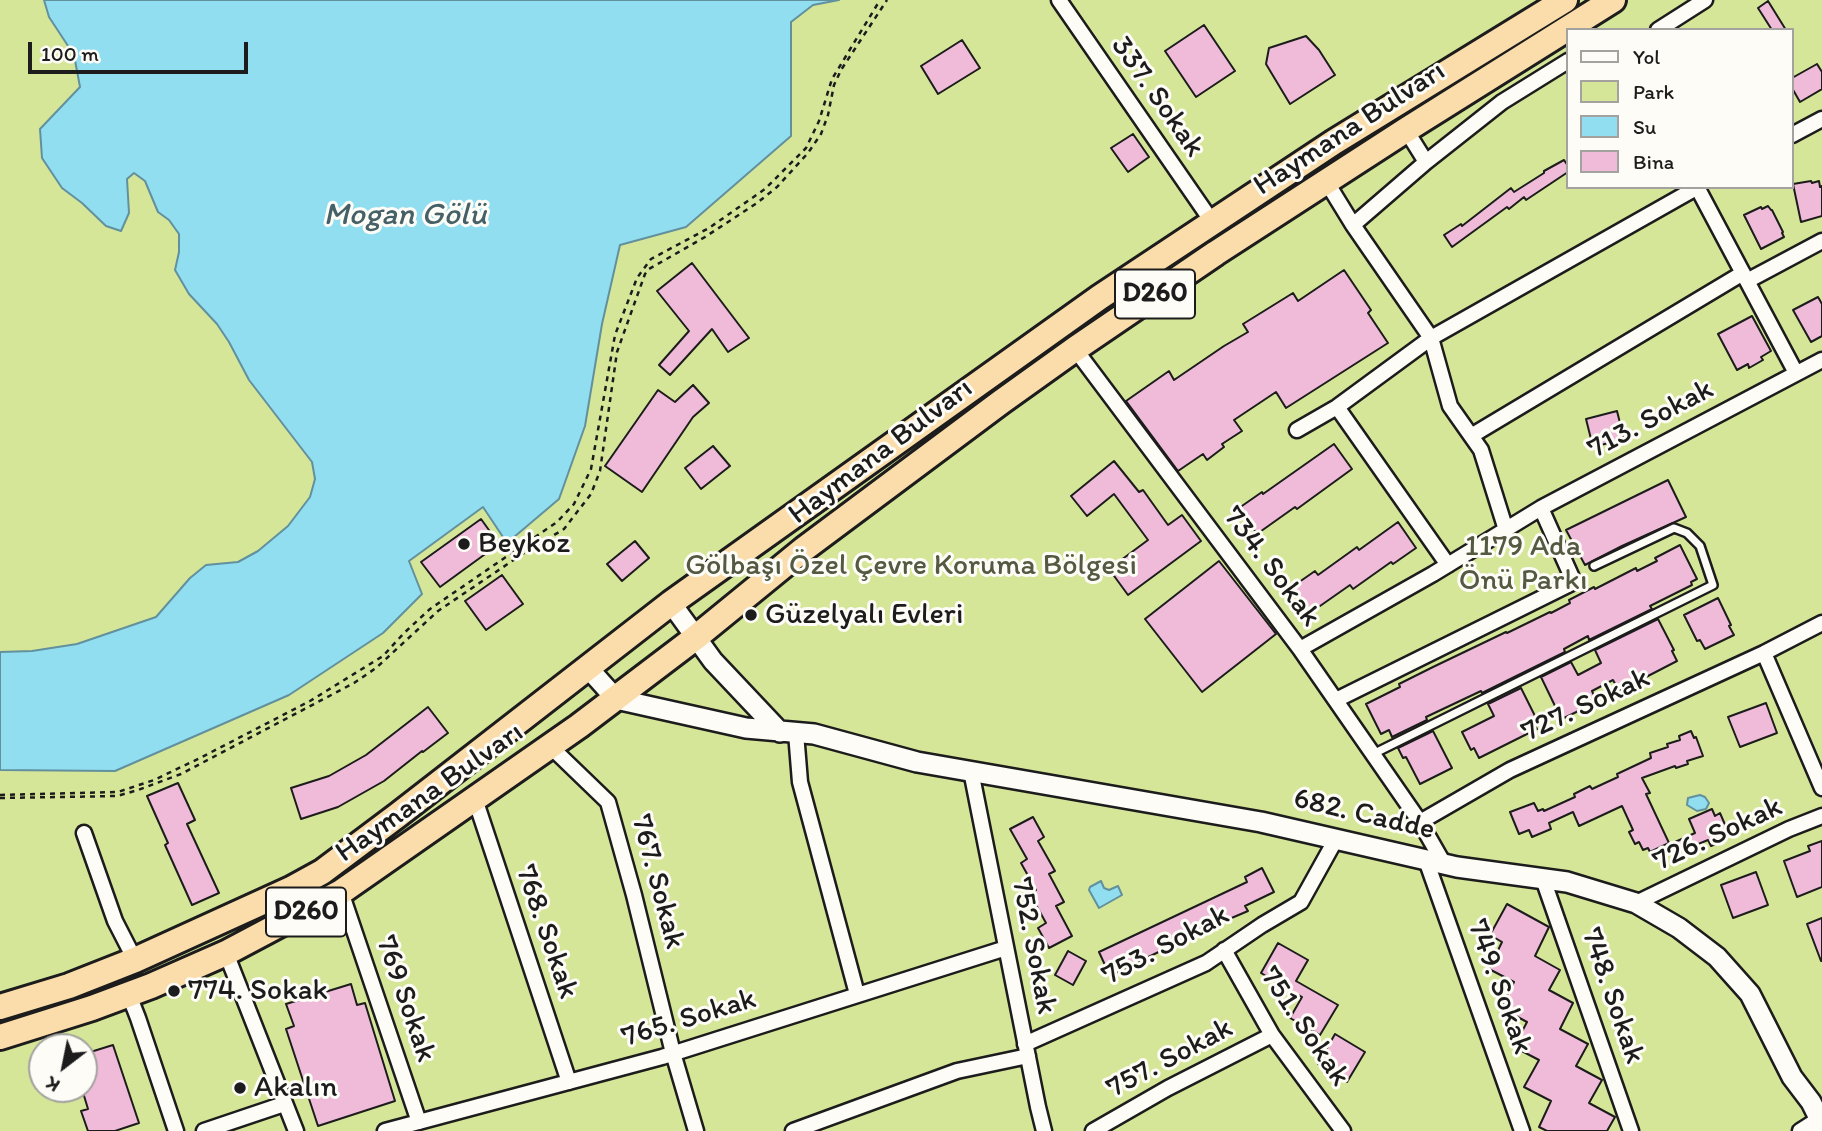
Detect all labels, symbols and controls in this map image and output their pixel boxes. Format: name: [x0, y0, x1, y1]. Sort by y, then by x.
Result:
scale bar: [32, 28, 252, 72]
legend: [1566, 28, 1794, 189]
street label: 337. Sokak: [1102, 30, 1212, 164]
text: 100 m: [41, 41, 99, 66]
text: Yol: [1633, 44, 1660, 69]
street label: Haymana Bulvarı: [1247, 54, 1453, 204]
text: Park: [1633, 79, 1674, 104]
text: Su: [1633, 114, 1656, 139]
text: Bina: [1633, 149, 1674, 174]
water label: Mogan Gölü: [323, 197, 487, 235]
road number: D260: [1115, 270, 1195, 318]
street label: Haymana Bulvarı: [782, 371, 980, 533]
street label: 713. Sokak: [1582, 372, 1720, 468]
street label: 734. Sokak: [1214, 500, 1328, 634]
place label: Beykoz: [478, 526, 570, 562]
park label: 1179 Ada Önü Parkı: [1459, 529, 1587, 600]
marker: Beykoz: [456, 536, 472, 552]
park label: Gölbaşı Özel Çevre Koruma Bölgesi: [685, 548, 1137, 584]
place label: Güzelyalı Evleri: [765, 597, 963, 633]
marker: Güzelyalı Evleri: [743, 607, 759, 623]
street label: 727. Sokak: [1516, 661, 1656, 751]
street label: Haymana Bulvarı: [329, 715, 531, 871]
street label: 682. Cadde: [1290, 781, 1438, 849]
street label: 726. Sokak: [1648, 789, 1788, 881]
street label: 767. Sokak: [622, 811, 692, 953]
street label: 768. Sokak: [506, 860, 586, 1004]
street label: 752. Sokak: [1002, 875, 1064, 1017]
road number: D260: [266, 888, 346, 936]
street label: 753. Sokak: [1096, 898, 1236, 994]
street label: 749. Sokak: [1458, 915, 1540, 1059]
street label: 748. Sokak: [1572, 923, 1652, 1069]
street label: 769 Sokak: [367, 931, 443, 1067]
street label: 751. Sokak: [1251, 960, 1357, 1094]
place label: 774. Sokak: [188, 973, 328, 1009]
street label: 765. Sokak: [618, 982, 760, 1056]
marker: 774. Sokak: [166, 983, 182, 999]
street label: 757. Sokak: [1101, 1011, 1239, 1107]
north arrow: [28, 1033, 98, 1103]
place label: Akalın: [254, 1070, 337, 1106]
text: K: [41, 1072, 64, 1098]
marker: Akalın: [232, 1080, 248, 1096]

